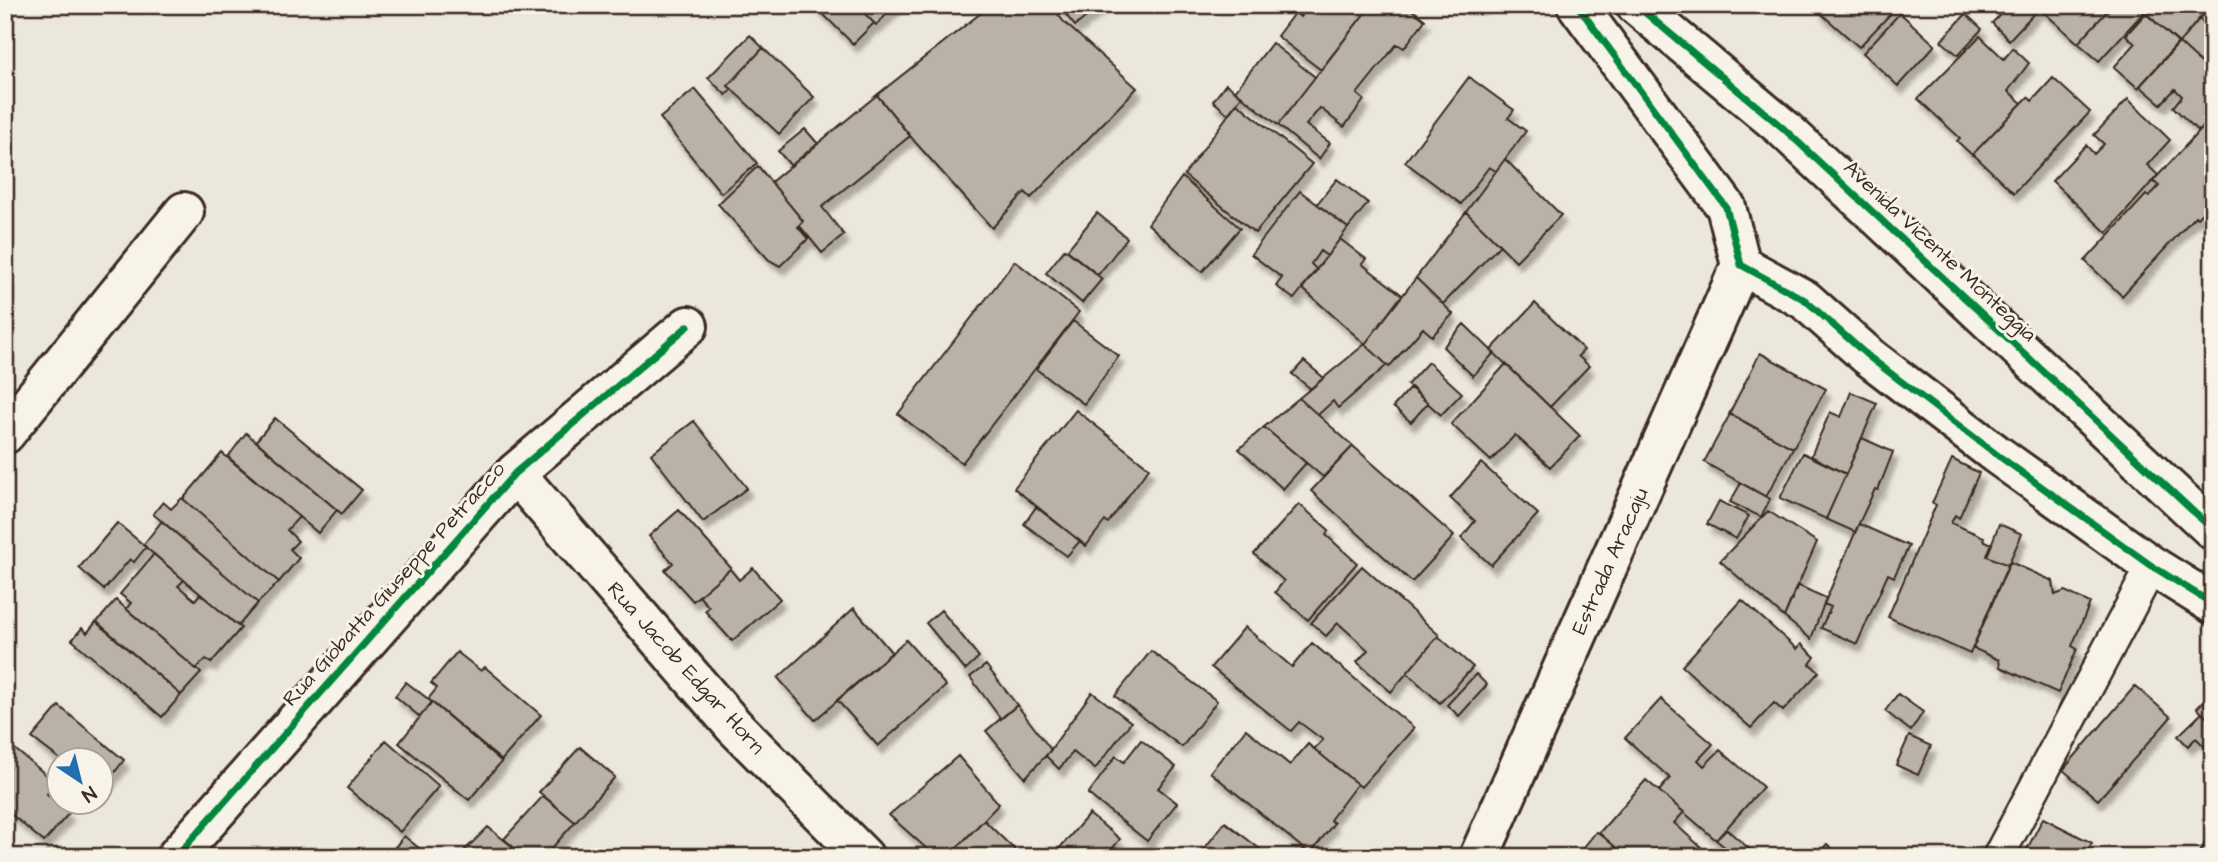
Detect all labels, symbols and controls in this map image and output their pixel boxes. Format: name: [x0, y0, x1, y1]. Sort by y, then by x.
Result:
street label: Avenida Vicente Monteggia: [1836, 154, 2043, 350]
street label: Rua Giobatta Giuseppe Petracco: [276, 455, 513, 713]
street label: Estrada Aracaju: [1565, 483, 1655, 639]
street label: Rua Jacob Edgar Horn: [599, 575, 771, 762]
north arrow: [46, 746, 116, 816]
text: N: [76, 779, 102, 808]

